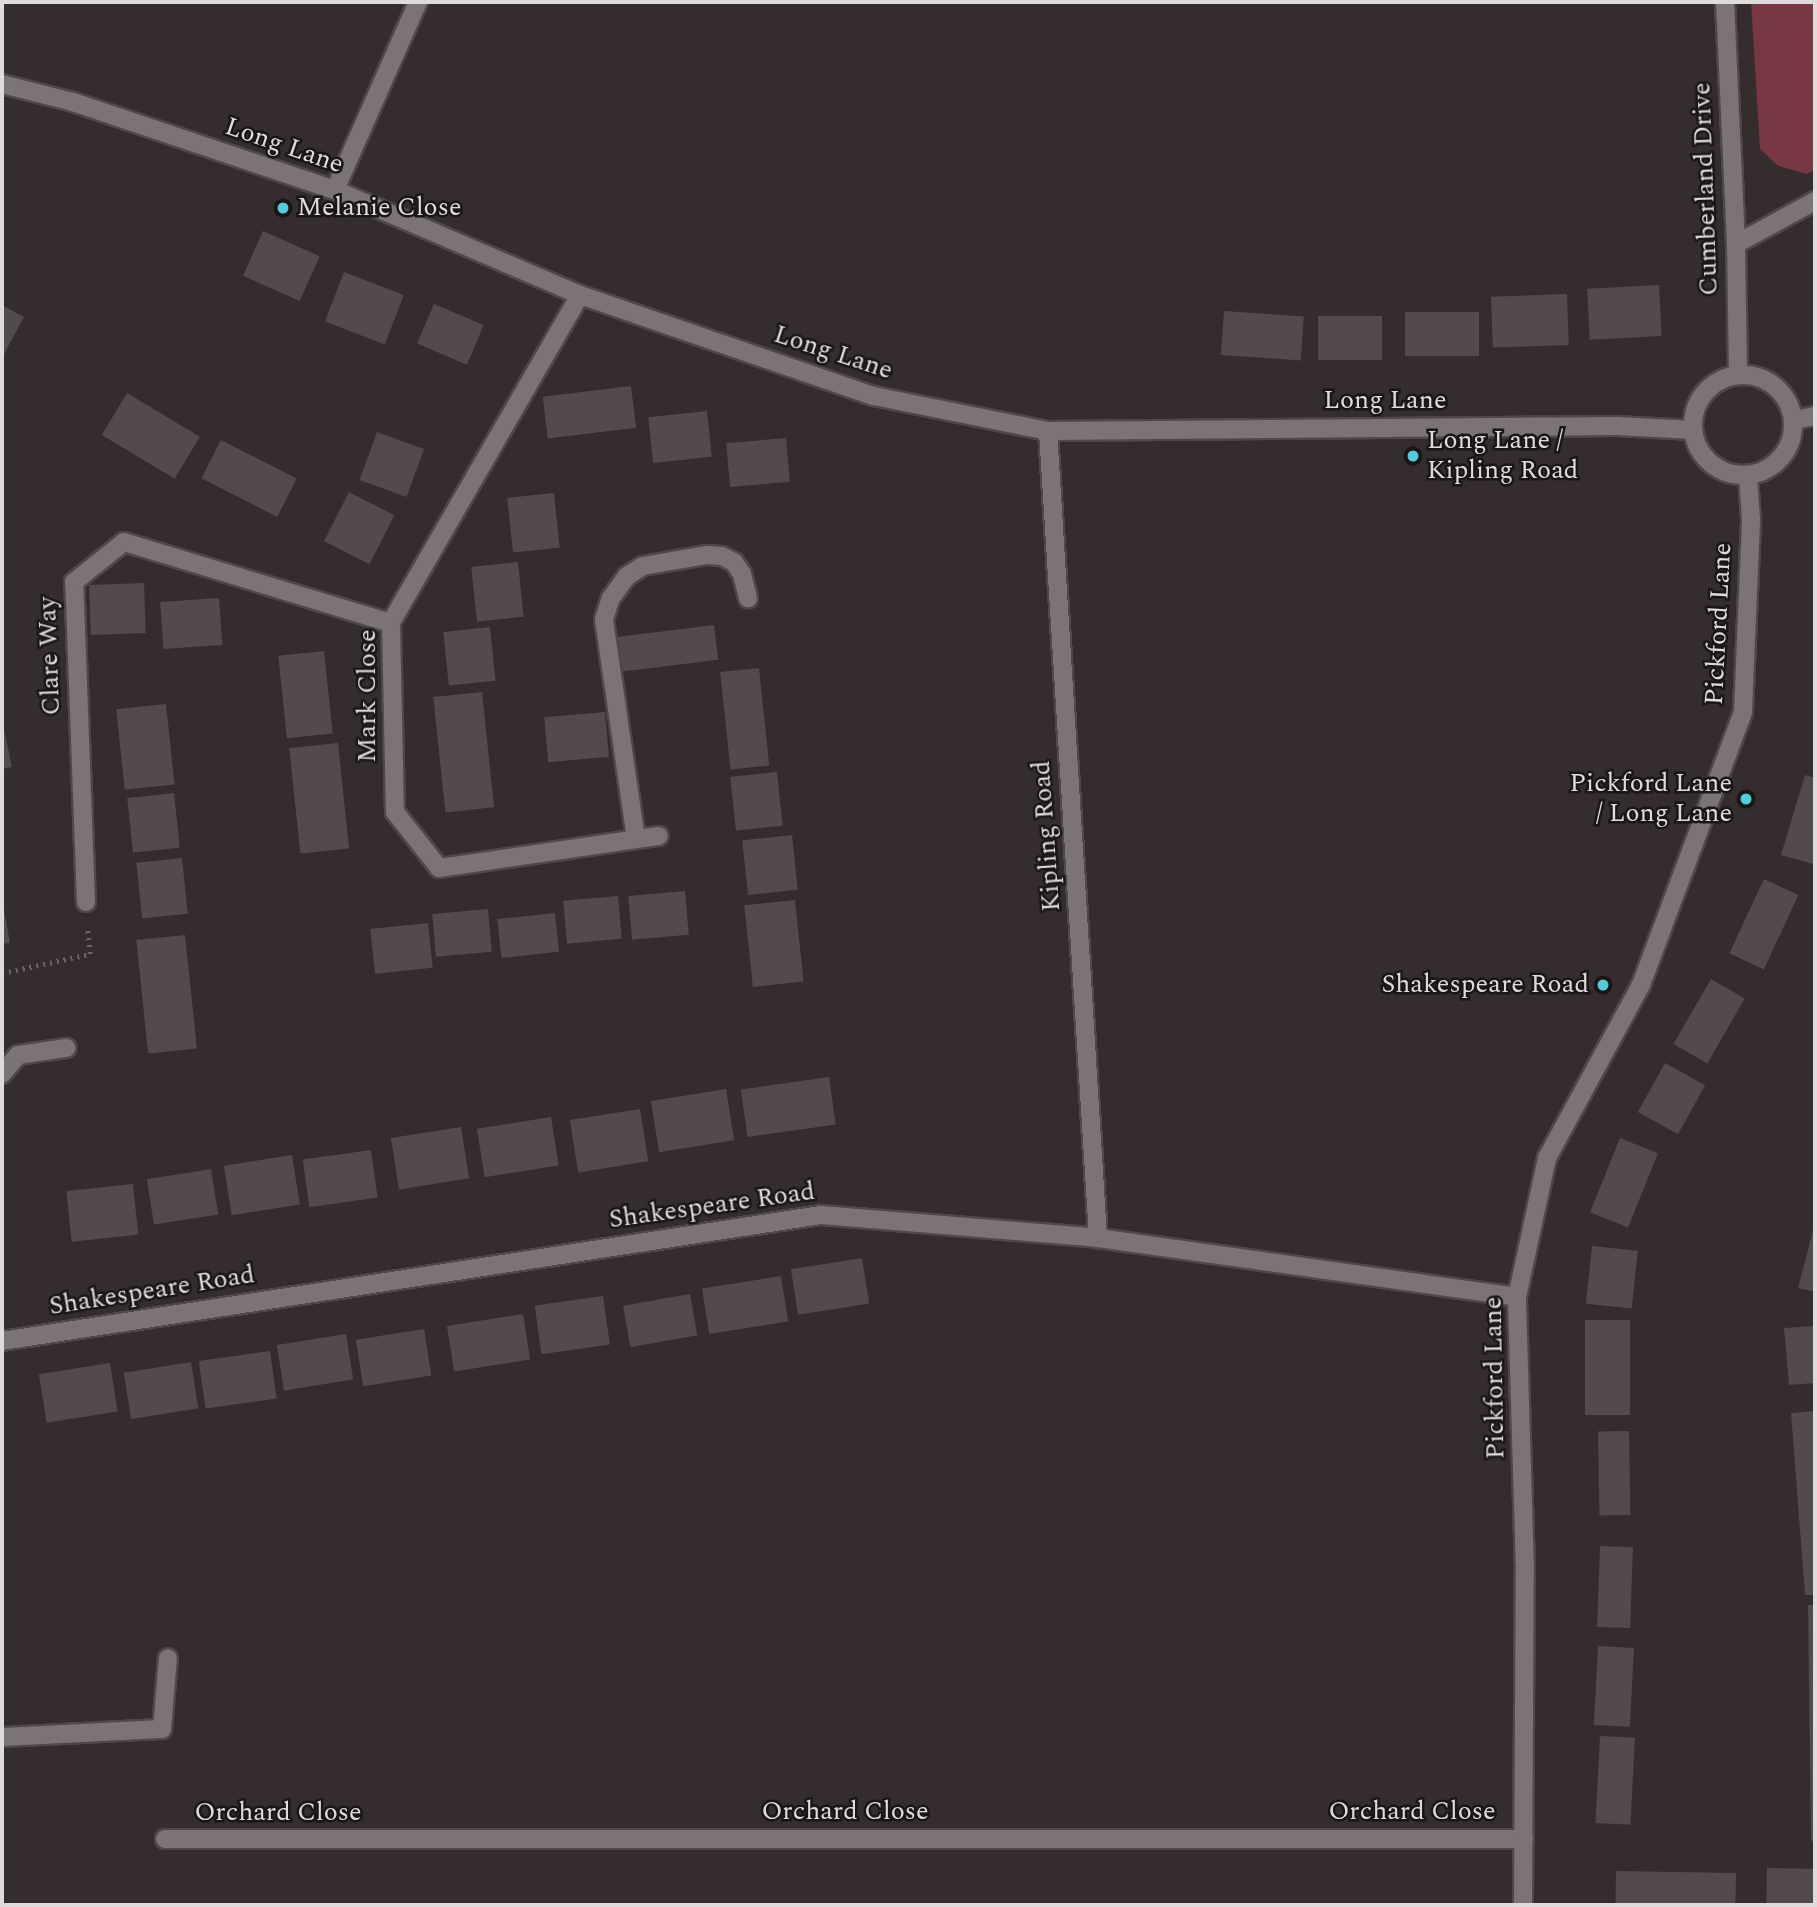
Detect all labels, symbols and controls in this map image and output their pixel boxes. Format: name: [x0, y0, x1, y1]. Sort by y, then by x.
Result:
street label: Cumberland Drive: [1687, 82, 1725, 296]
street label: Long Lane: [221, 111, 347, 181]
place label: Melanie Close: [297, 192, 461, 224]
marker: Melanie Close: [275, 200, 291, 216]
street label: Long Lane: [770, 319, 896, 387]
street label: Long Lane: [1323, 385, 1447, 417]
place label: Long Lane / Kipling Road: [1427, 425, 1578, 486]
marker: Long Lane / Kipling Road: [1405, 448, 1421, 464]
street label: Pickford Lane: [1699, 542, 1739, 706]
street label: Clare Way: [32, 596, 68, 716]
street label: Mark Close: [352, 629, 384, 763]
street label: Kipling Road: [1026, 759, 1068, 913]
place label: Pickford Lane / Long Lane: [1569, 768, 1732, 830]
marker: Pickford Lane / Long Lane: [1738, 791, 1754, 807]
place label: Shakespeare Road: [1381, 969, 1589, 1001]
marker: Shakespeare Road: [1595, 977, 1611, 993]
street label: Shakespeare Road: [607, 1176, 817, 1236]
street label: Shakespeare Road: [47, 1259, 257, 1323]
street label: Pickford Lane: [1478, 1296, 1512, 1460]
street label: Orchard Close: [761, 1796, 929, 1828]
street label: Orchard Close: [1328, 1796, 1496, 1828]
street label: Orchard Close: [194, 1797, 362, 1829]

